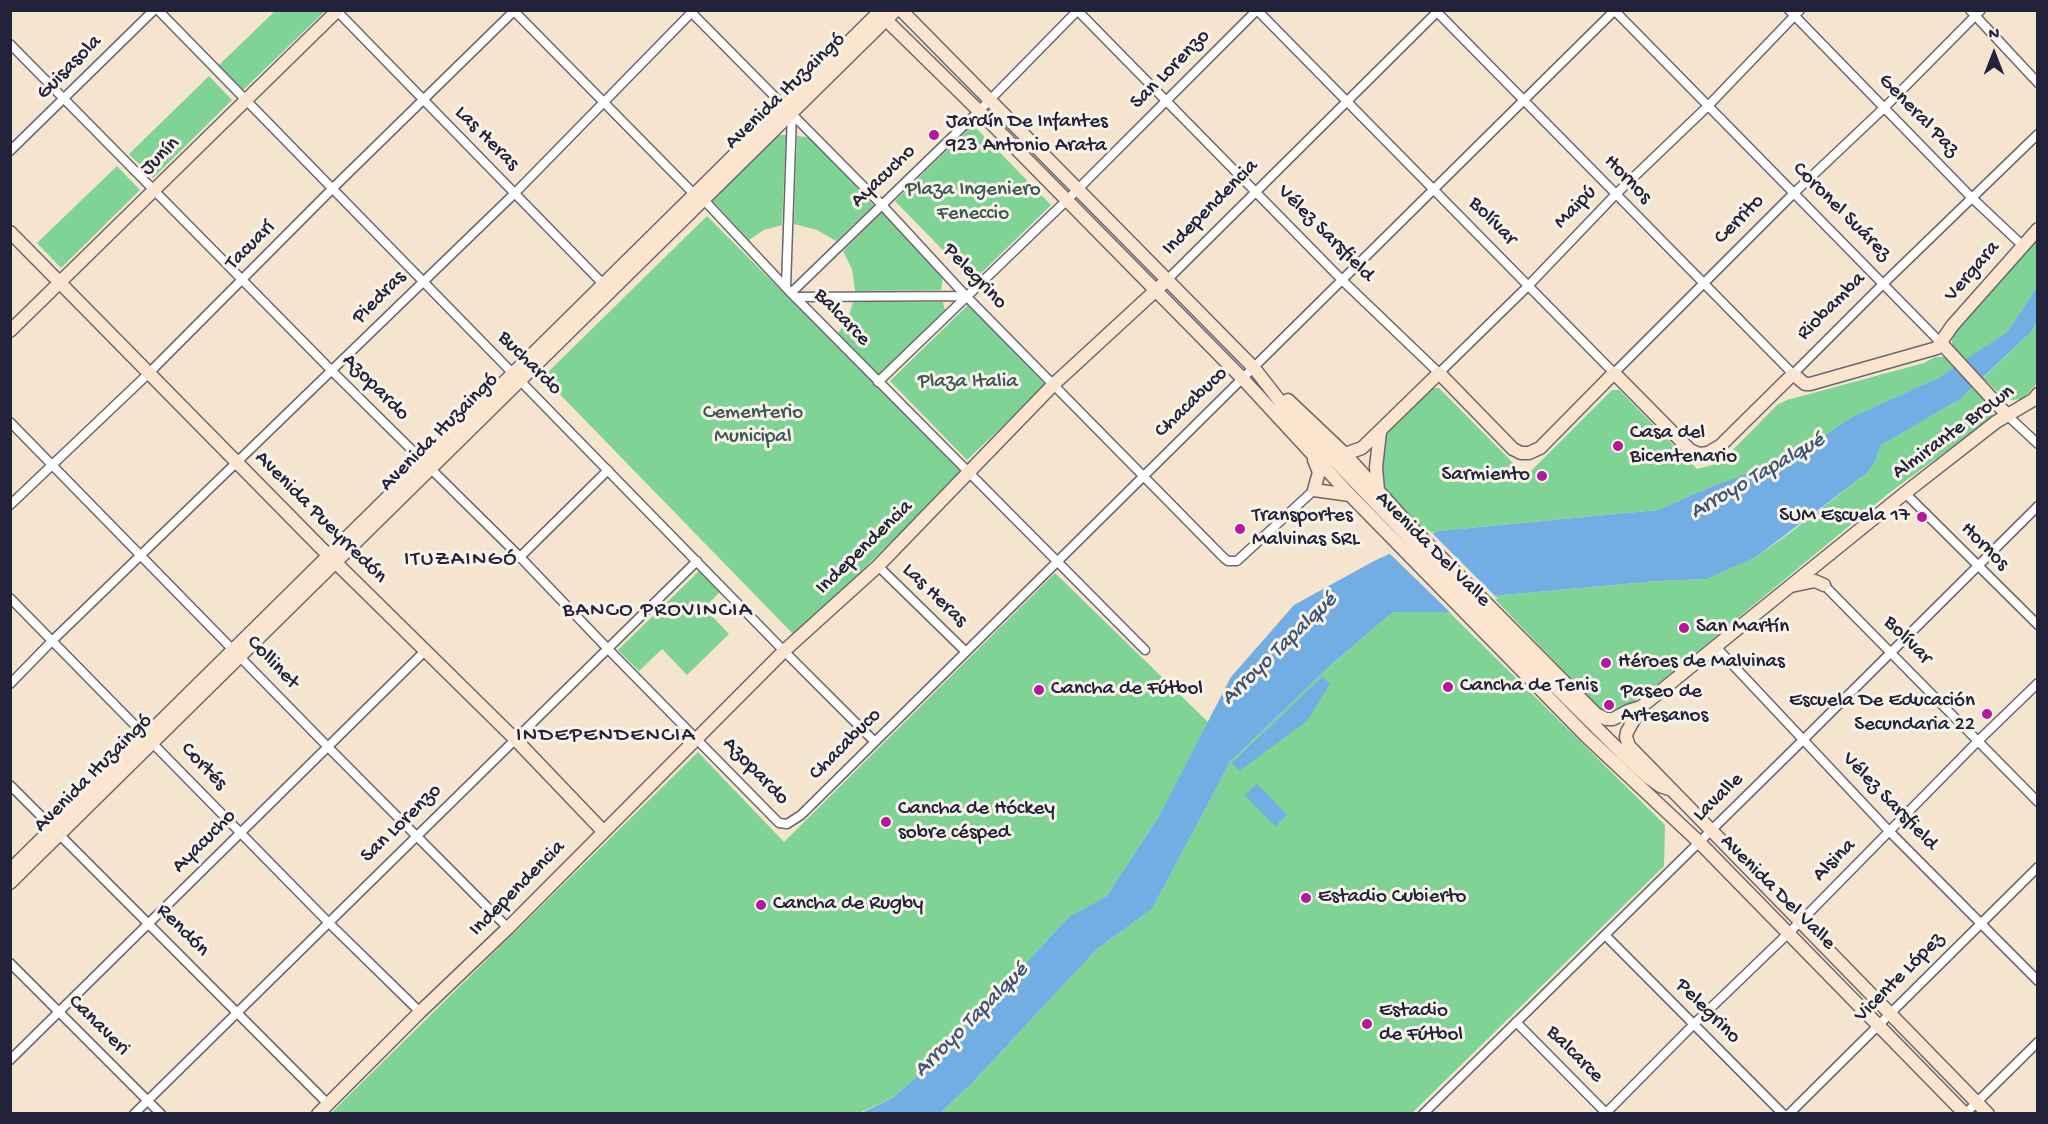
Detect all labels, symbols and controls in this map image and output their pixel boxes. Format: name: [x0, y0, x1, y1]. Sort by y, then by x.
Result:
north arrow: [1964, 24, 2024, 84]
street label: San Lorenzo: [1126, 25, 1216, 115]
text: N: [1989, 26, 1999, 45]
street label: Avenida Ituzaingó: [721, 28, 851, 156]
street label: Guisasola: [32, 30, 108, 106]
street label: General Paz: [1872, 69, 1964, 163]
street label: Las Heras: [448, 101, 524, 177]
place label: Jardín De Infantes 923 Antonio Arata: [946, 110, 1108, 160]
marker: Jardín De Infantes 923 Antonio Arata: [927, 128, 941, 142]
street label: Junín: [136, 132, 186, 182]
street label: Ayacucho: [846, 140, 922, 214]
street label: Hornos: [1597, 150, 1657, 210]
street label: Independencia: [1158, 155, 1264, 261]
street label: Coronel Suárez: [1786, 157, 1896, 267]
park label: Plaza Ingeniero Feneccio: [905, 178, 1041, 228]
street label: Vélez Sarsfield: [1271, 180, 1379, 288]
street label: Maipú: [1549, 181, 1603, 235]
street label: Cerrito: [1709, 189, 1771, 251]
street label: Bolívar: [1462, 192, 1522, 252]
street label: Tacuarí: [221, 216, 281, 276]
street label: Vergara: [1940, 236, 2006, 308]
street label: Pelegrino: [936, 239, 1012, 315]
street label: Piedras: [348, 266, 412, 330]
street label: Riobamba: [1792, 267, 1872, 347]
street label: Balcarce: [807, 284, 875, 352]
street label: Buchardo: [491, 326, 567, 402]
street label: Azopardo: [336, 349, 414, 427]
street label: Chacabuco: [1150, 362, 1234, 444]
street label: Avenida Ituzaingó: [375, 368, 505, 498]
park label: Plaza Italia: [918, 370, 1018, 396]
street label: Almirante Brown: [1888, 380, 2020, 486]
park label: Cementerio Municipal: [703, 401, 803, 451]
place label: Casa del Bicentenario: [1630, 421, 1737, 471]
water label: Arroyo Tapalqué: [1686, 428, 1830, 526]
marker: Casa del Bicentenario: [1611, 439, 1625, 453]
street label: Avenida Pueyrredón: [248, 446, 392, 590]
place label: Sarmiento: [1441, 463, 1530, 489]
marker: Sarmiento: [1535, 469, 1549, 483]
street label: Avenida Del Valle: [1369, 487, 1495, 613]
street label: Independencia: [811, 495, 919, 601]
place label: Transportes Malvinas SRL: [1252, 504, 1359, 554]
place label: SUM Escuela 17: [1779, 504, 1910, 530]
marker: SUM Escuela 17: [1915, 510, 1929, 524]
street label: Hornos: [1954, 517, 2014, 577]
marker: Transportes Malvinas SRL: [1233, 522, 1247, 536]
district label: ITUZAINGÓ: [404, 548, 518, 574]
street label: Las Heras: [896, 559, 972, 633]
water label: Arroyo Tapalqué: [1217, 588, 1343, 712]
district label: BANCO PROVINCIA: [563, 599, 753, 625]
street label: Bolívar: [1877, 611, 1937, 671]
place label: San Martín: [1696, 615, 1789, 641]
marker: San Martín: [1677, 621, 1691, 635]
street label: Collinet: [240, 631, 304, 695]
place label: Héroes de Malvinas: [1618, 650, 1785, 676]
marker: Héroes de Malvinas: [1599, 656, 1613, 670]
place label: Cancha de Tenis: [1460, 674, 1597, 700]
place label: Cancha de Fútbol: [1051, 677, 1203, 703]
marker: Cancha de Tenis: [1441, 680, 1455, 694]
place label: Paseo de Artesanos: [1621, 680, 1708, 730]
marker: Cancha de Fútbol: [1032, 683, 1046, 697]
place label: Escuela De Educación Secundaria 22: [1789, 689, 1975, 739]
marker: Paseo de Artesanos: [1602, 698, 1616, 712]
street label: Chacabuco: [805, 704, 887, 786]
marker: Escuela De Educación Secundaria 22: [1980, 707, 1994, 721]
street label: Avenida Ituzaingó: [29, 709, 159, 839]
district label: INDEPENDENCIA: [516, 724, 696, 750]
street label: Azopardo: [716, 733, 794, 811]
street label: Cortés: [174, 738, 232, 796]
street label: Vélez Sarsfield: [1836, 747, 1942, 857]
street label: Lavalle: [1689, 768, 1749, 828]
street label: San Lorenzo: [356, 779, 448, 869]
place label: Cancha de Hóckey sobre césped: [898, 797, 1055, 847]
street label: Ayacucho: [168, 805, 242, 879]
marker: Cancha de Hóckey sobre césped: [879, 815, 893, 829]
street label: Avenida Del Valle: [1714, 830, 1840, 956]
street label: Alsina: [1808, 834, 1862, 888]
street label: Independencia: [465, 836, 571, 942]
place label: Estadio Cubierto: [1318, 885, 1466, 911]
marker: Estadio Cubierto: [1299, 891, 1313, 905]
place label: Cancha de Rugby: [773, 892, 923, 918]
marker: Cancha de Rugby: [754, 898, 768, 912]
street label: Rendón: [150, 899, 214, 963]
street label: Vicente López: [1850, 928, 1950, 1028]
water label: Arroyo Tapalqué: [909, 958, 1035, 1084]
street label: Pelegrino: [1669, 974, 1745, 1050]
street label: Canaveri: [62, 990, 134, 1062]
place label: Estadio de Fútbol: [1379, 999, 1463, 1049]
marker: Estadio de Fútbol: [1360, 1017, 1374, 1031]
street label: Balcarce: [1540, 1021, 1608, 1089]

